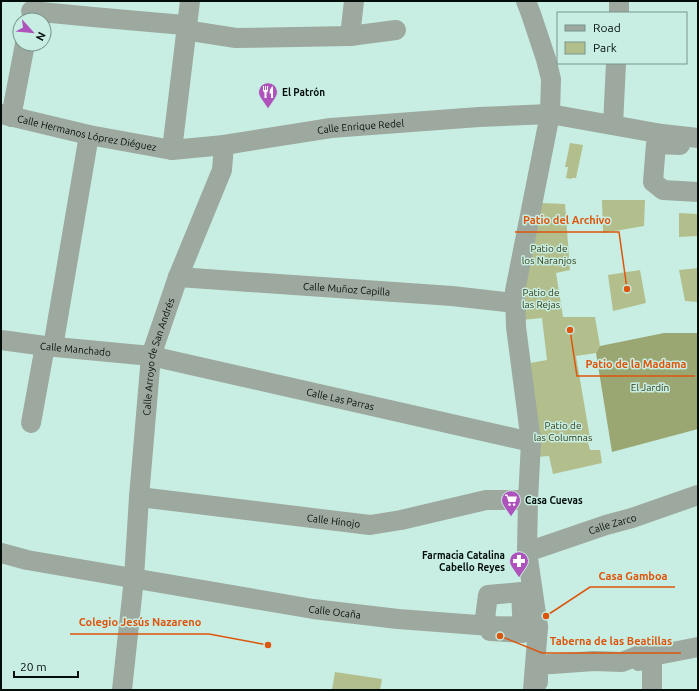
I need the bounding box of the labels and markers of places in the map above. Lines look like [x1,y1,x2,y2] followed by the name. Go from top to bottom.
[257,81,279,109] restaurant icon: El Patrón
[282,87,325,98] place label: El Patrón
[515,209,619,232] callout: Patio del Archivo
[577,353,695,376] callout: Patio de la Madama
[500,489,522,517] supermarket icon: Casa Cuevas
[525,495,583,506] place label: Casa Cuevas
[422,550,505,573] place label: Farmacia Catalina Cabello Reyes
[508,550,530,578] pharmacy icon: Farmacia Catalina Cabello Reyes
[590,564,675,587] callout: Casa Gamboa
[70,611,209,634] callout: Colegio Jesús Nazareno
[542,630,681,653] callout: Taberna de las Beatillas

